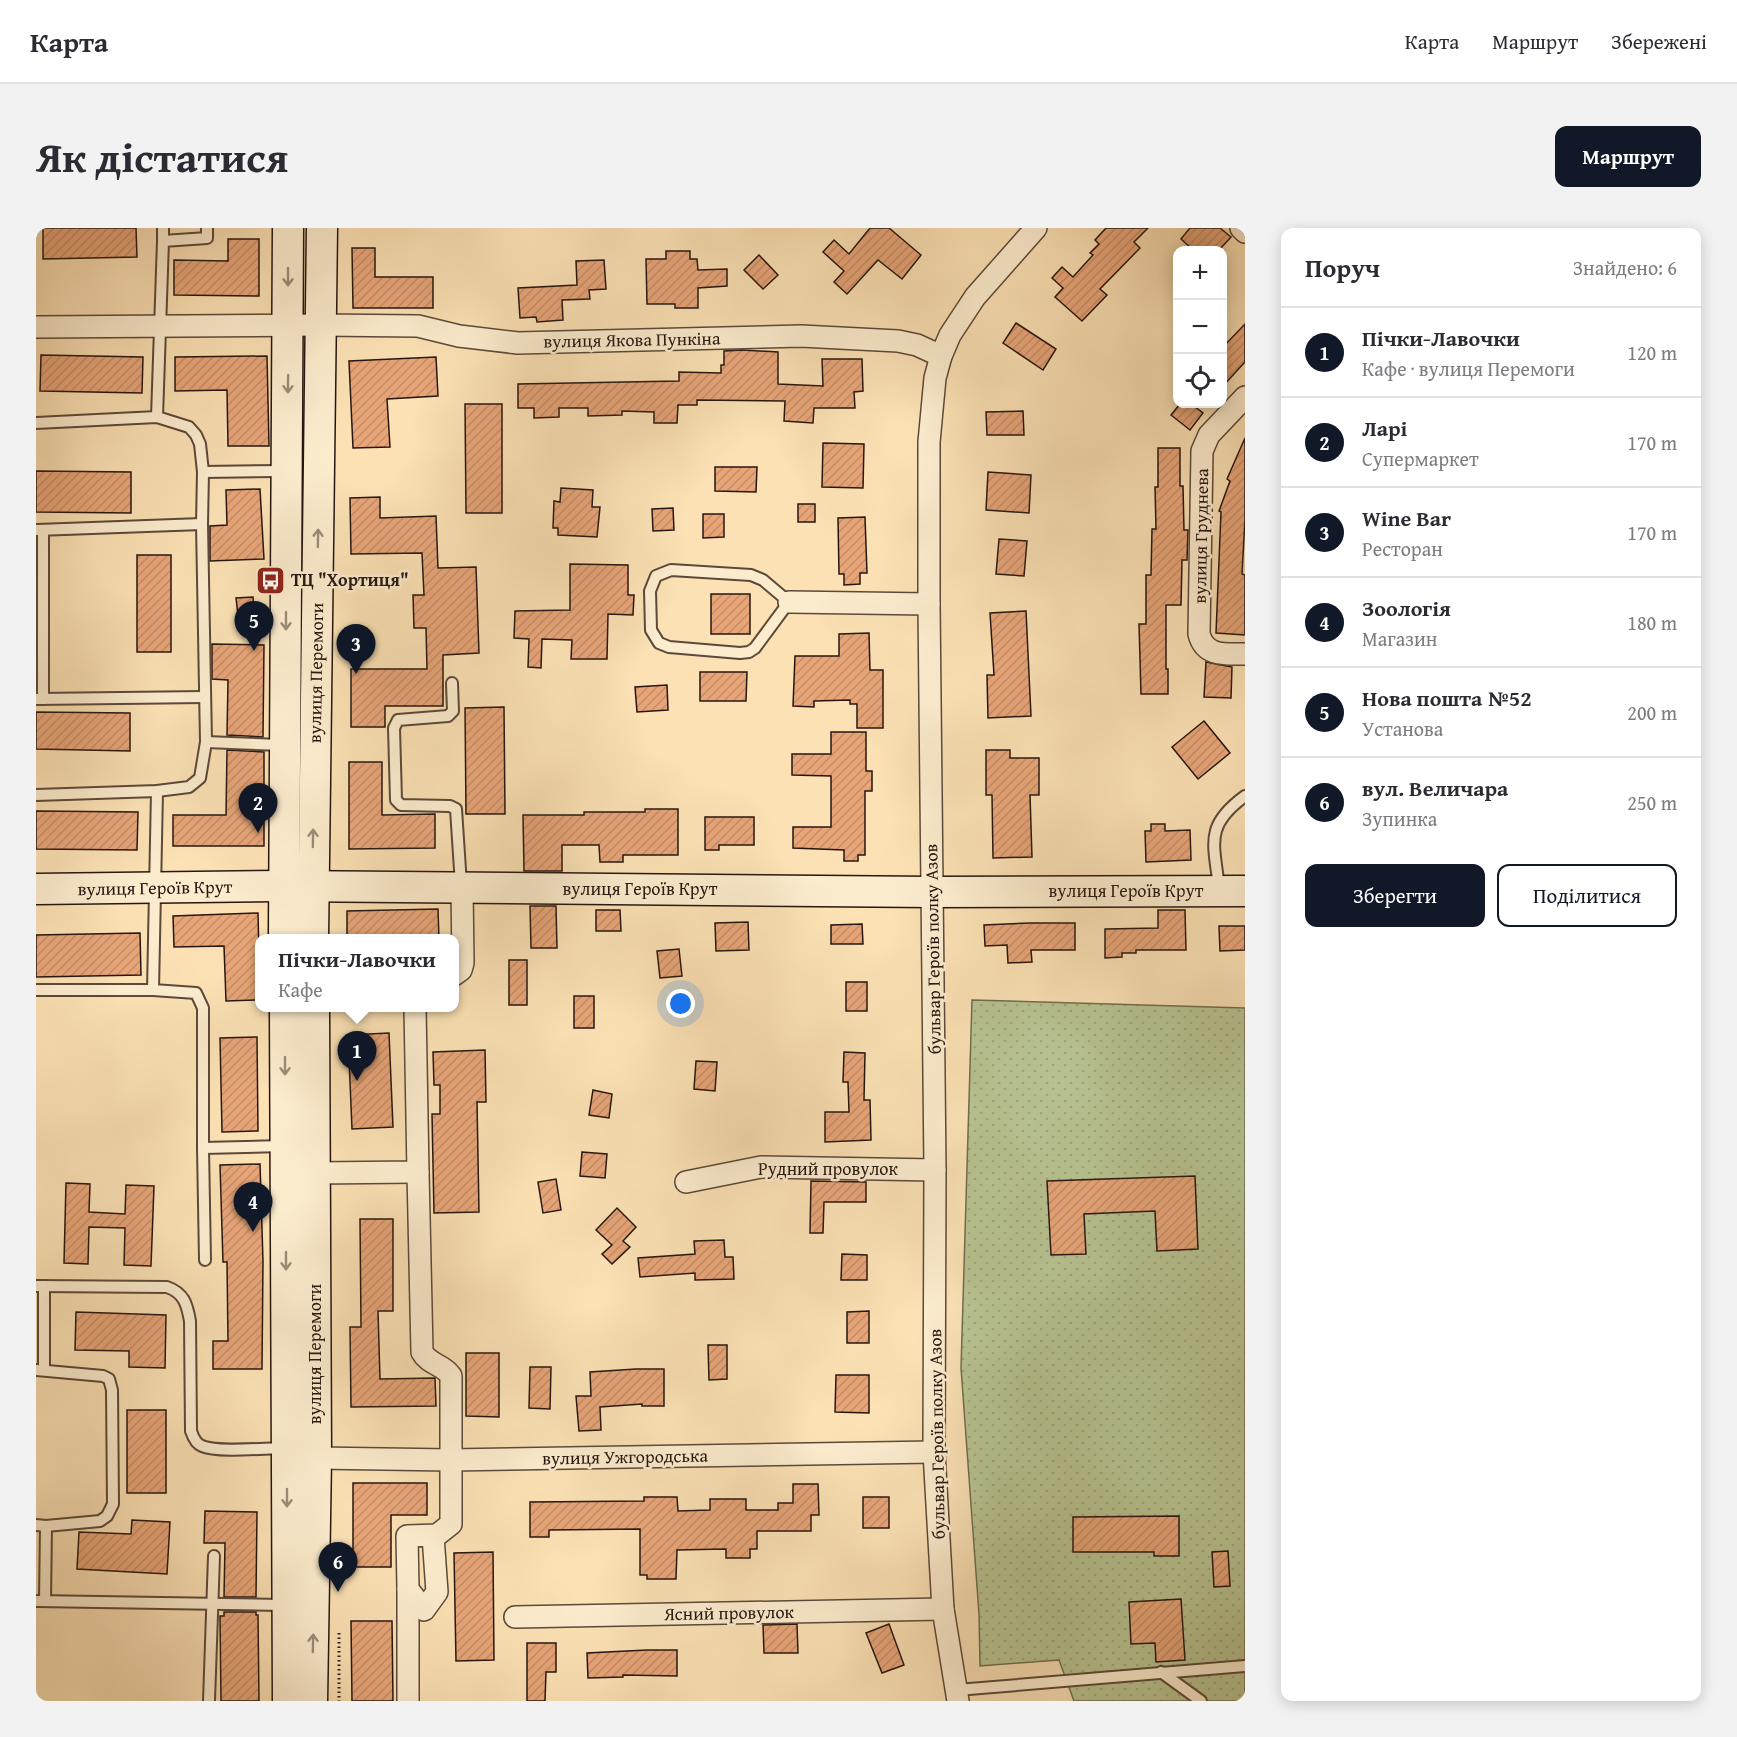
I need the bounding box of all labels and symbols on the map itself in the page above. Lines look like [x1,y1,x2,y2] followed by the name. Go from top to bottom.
[282,266,294,286] one-way arrow
[543,324,721,355] street label: вулиця Якова Пункіна
[282,373,294,393] one-way arrow
[1186,468,1215,604] street label: вулиця Груднева
[312,529,324,549] one-way arrow
[254,564,286,596] bus stop icon: ТЦ "Хортиця"
[291,566,409,593] place label: ТЦ "Хортиця"
[234,602,274,651] pin: 5
[301,602,330,743] street label: вулиця Перемоги
[280,610,292,630] one-way arrow
[336,624,376,674] pin: 3
[238,784,278,833] pin: 2
[308,829,319,849] one-way arrow
[917,843,948,1055] street label: бульвар Героїв полку Азов
[77,873,233,902] street label: вулиця Героїв Крут
[563,875,718,902] street label: вулиця Героїв Крут
[1049,877,1204,904] street label: вулиця Героїв Крут
[666,989,695,1018] your location
[338,1032,376,1081] pin: 1
[279,1055,291,1075] one-way arrow
[758,1155,899,1182] street label: Рудний провулок
[234,1182,272,1232] pin: 4
[280,1250,292,1270] one-way arrow
[301,1283,328,1424] street label: вулиця Перемоги
[921,1328,952,1540] street label: бульвар Героїв полку Азов
[542,1442,709,1471] street label: вулиця Ужгородська
[281,1487,293,1507] one-way arrow
[318,1542,358,1592] pin: 6
[663,1598,795,1627] street label: Ясний провулок
[307,1633,319,1653] one-way arrow

